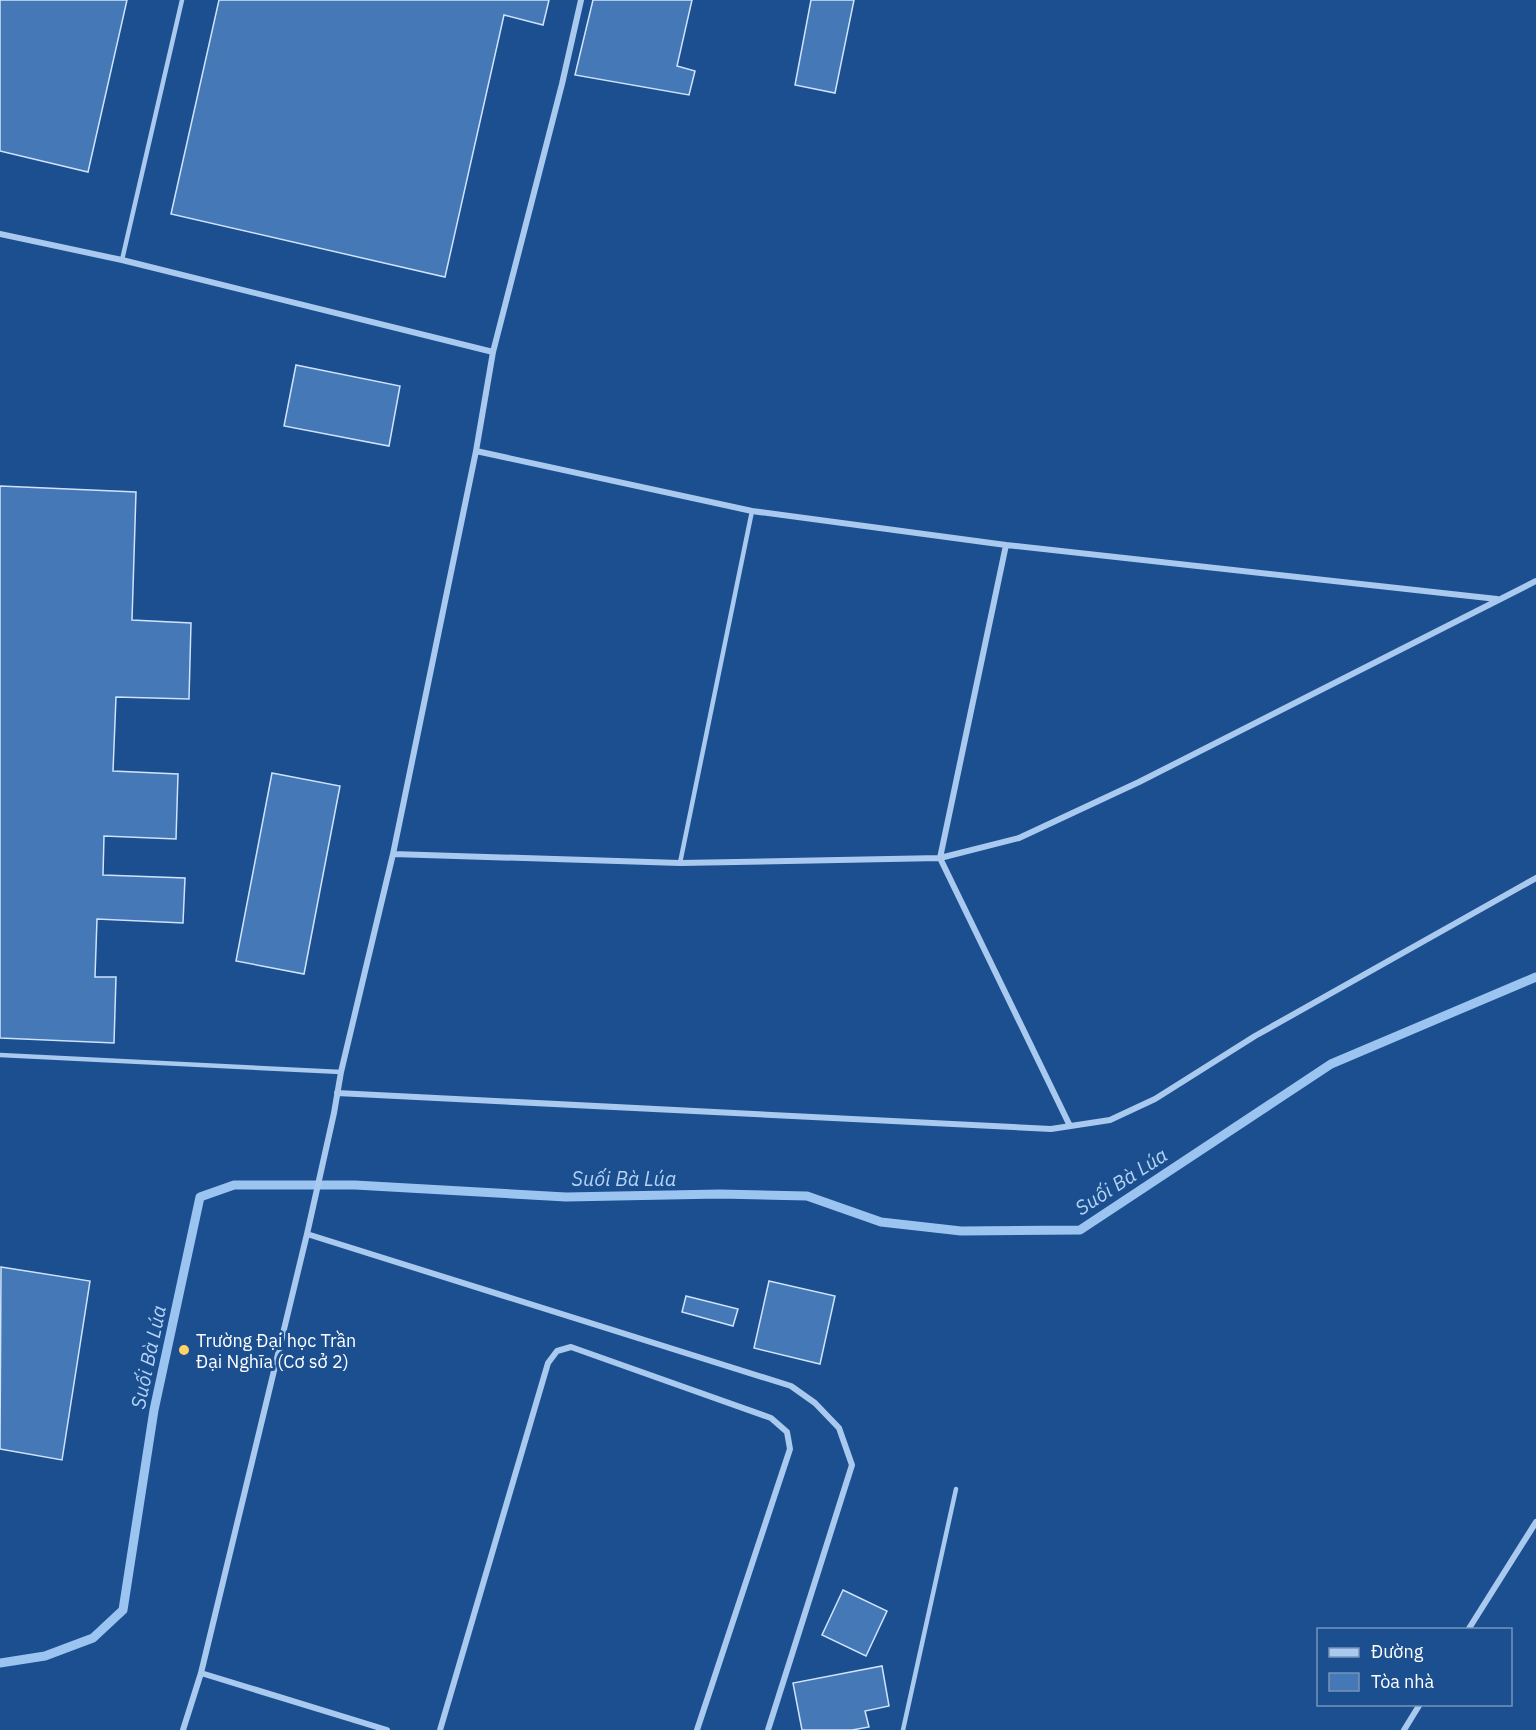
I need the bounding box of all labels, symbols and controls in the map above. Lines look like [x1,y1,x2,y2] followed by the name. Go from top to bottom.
[1070,1141,1172,1221] water label: Suối Bà Lúa
[572,1165,676,1192] water label: Suối Bà Lúa
[124,1303,172,1411] water label: Suối Bà Lúa
[196,1329,356,1373] place label: Trường Đại học Trần Đại Nghĩa (Cơ sở 2)
[177,1343,191,1357] marker: Trường Đại học Trần Đại Nghĩa (Cơ sở 2)
[1317,1628,1512,1706] legend
[1371,1640,1424,1663] text: Đường
[1371,1670,1435,1693] text: Tòa nhà

